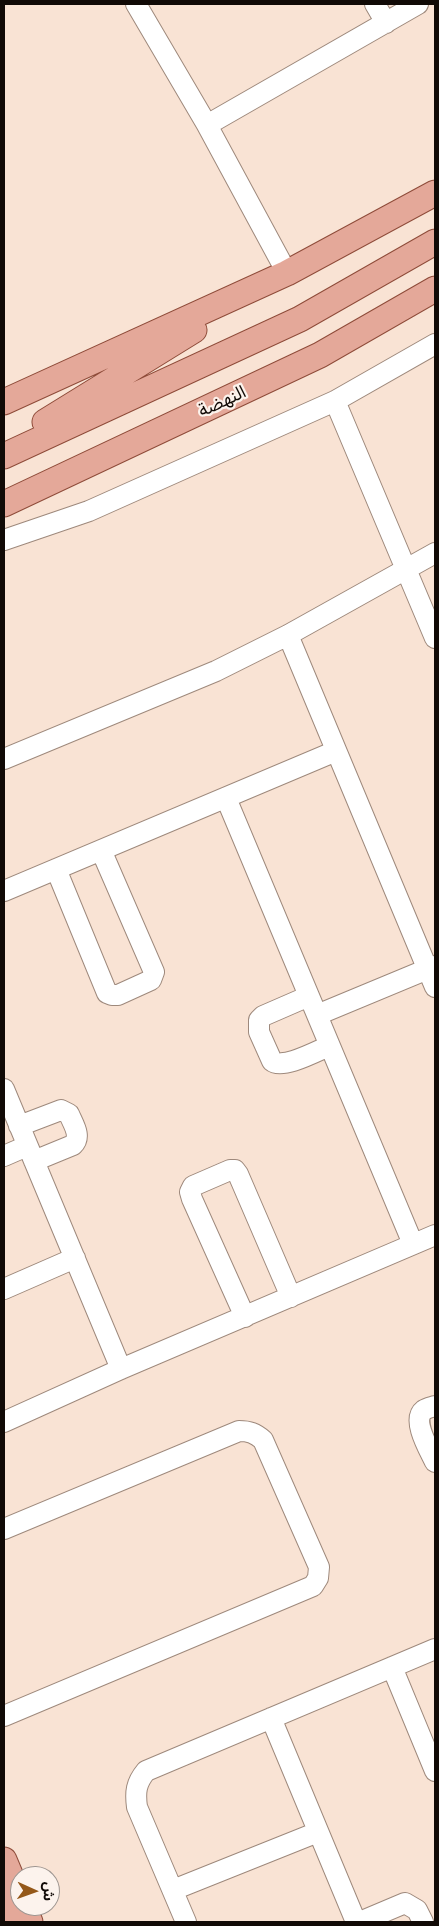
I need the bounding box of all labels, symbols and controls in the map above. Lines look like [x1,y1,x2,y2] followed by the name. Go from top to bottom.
[195,381,249,421] street label: النهضة
[10,1866,60,1916] north arrow
[41,1882,57,1901] text: ش

